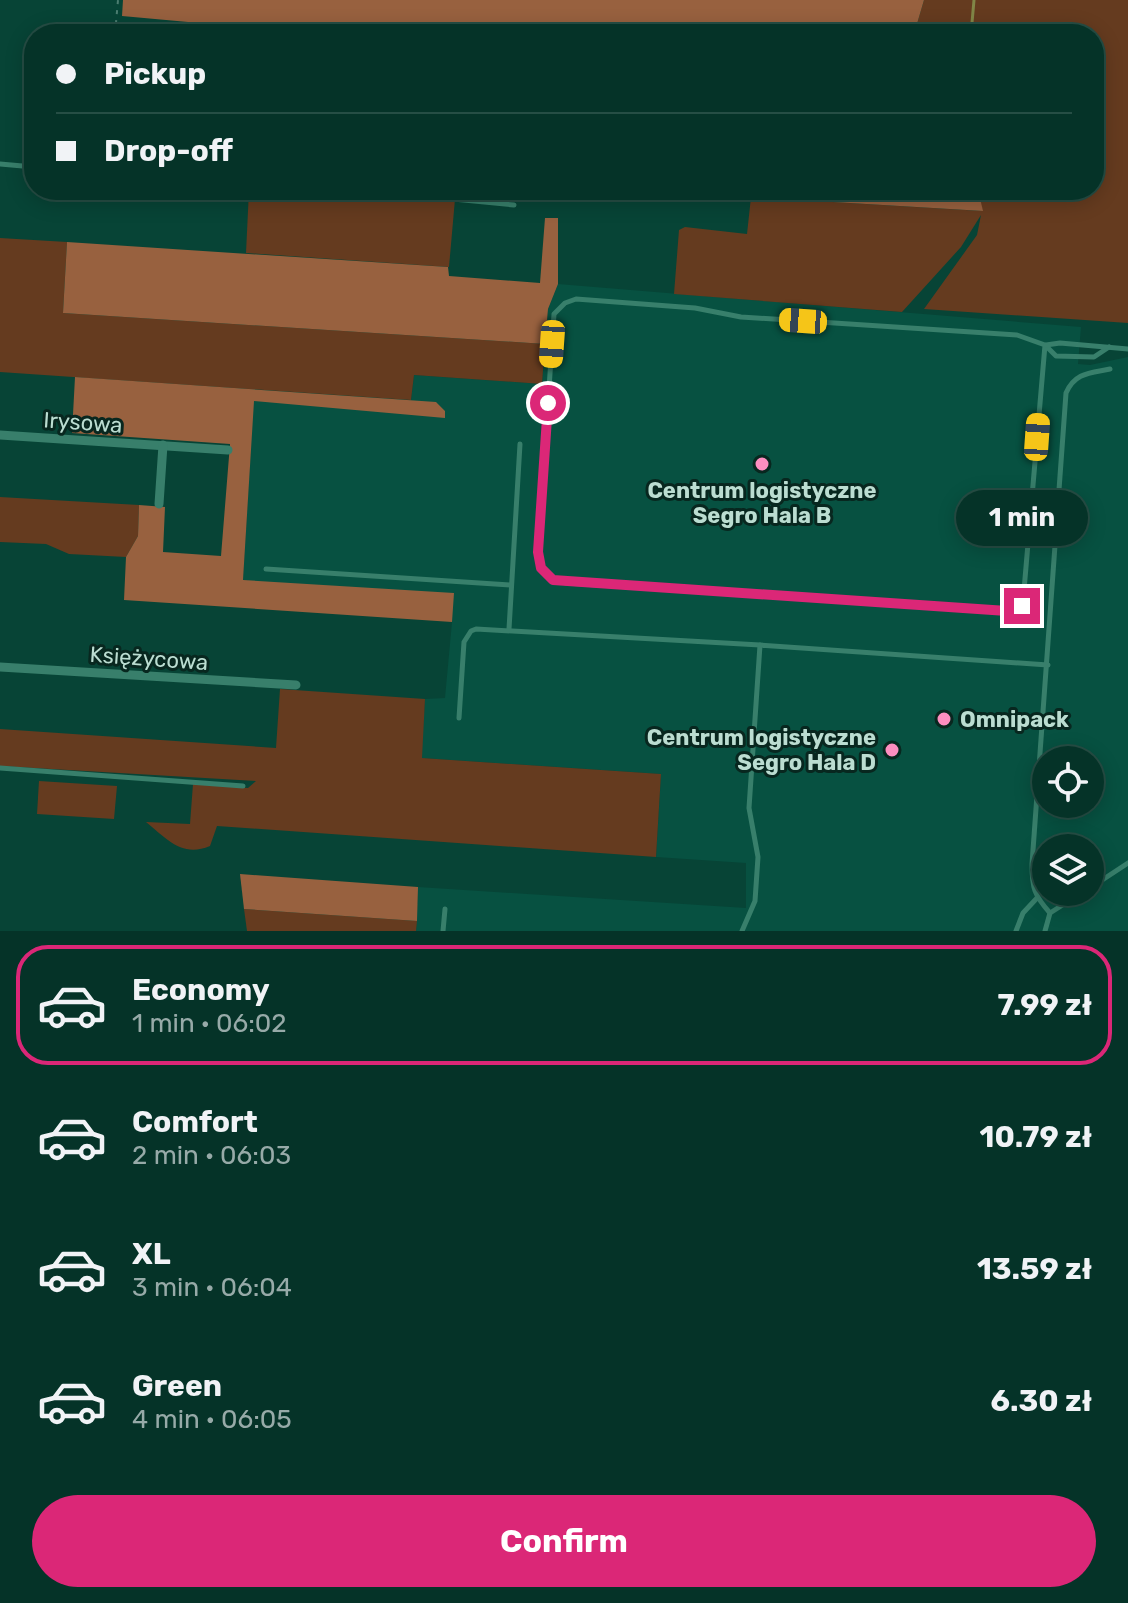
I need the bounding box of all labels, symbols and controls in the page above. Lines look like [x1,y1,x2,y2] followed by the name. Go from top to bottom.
[104,56,206,92] text: Pickup
[104,133,233,169] text: Drop-off
[778,307,828,335] car
[538,319,566,369] car
[530,385,566,421] route start
[43,406,123,439] street label: Irysowa
[1023,412,1051,462] car
[753,455,771,473] marker: Centrum logistyczne Segro Hala B
[647,477,877,529] place label: Centrum logistyczne Segro Hala B
[956,490,1088,546] callout: 1 min
[989,502,1055,533] text: 1 min
[1004,588,1040,624] route end
[89,641,209,676] street label: Księżycowa
[960,706,1069,733] place label: Omnipack
[935,710,953,728] marker: Omnipack
[647,724,876,776] place label: Centrum logistyczne Segro Hala D
[883,741,901,759] marker: Centrum logistyczne Segro Hala D
[1032,746,1104,906] map controls
[1032,746,1104,818] button: locate
[1032,834,1104,906] button: layers
[36,969,108,1041] icon: car
[132,972,270,1008] text: Economy
[997,987,1092,1023] text: 7.99 zł
[132,1008,287,1039] text: 1 min · 06:02
[36,1101,108,1173] icon: car
[132,1104,258,1140] text: Comfort
[980,1119,1092,1155] text: 10.79 zł
[132,1140,291,1171] text: 2 min · 06:03
[36,1233,108,1305] icon: car
[132,1236,171,1272] text: XL
[977,1251,1092,1287] text: 13.59 zł
[132,1272,292,1303] text: 3 min · 06:04
[36,1365,108,1437] icon: car
[132,1368,222,1404] text: Green
[991,1383,1092,1419] text: 6.30 zł
[132,1404,292,1435] text: 4 min · 06:05
[32,1495,1096,1587] button: Confirm

